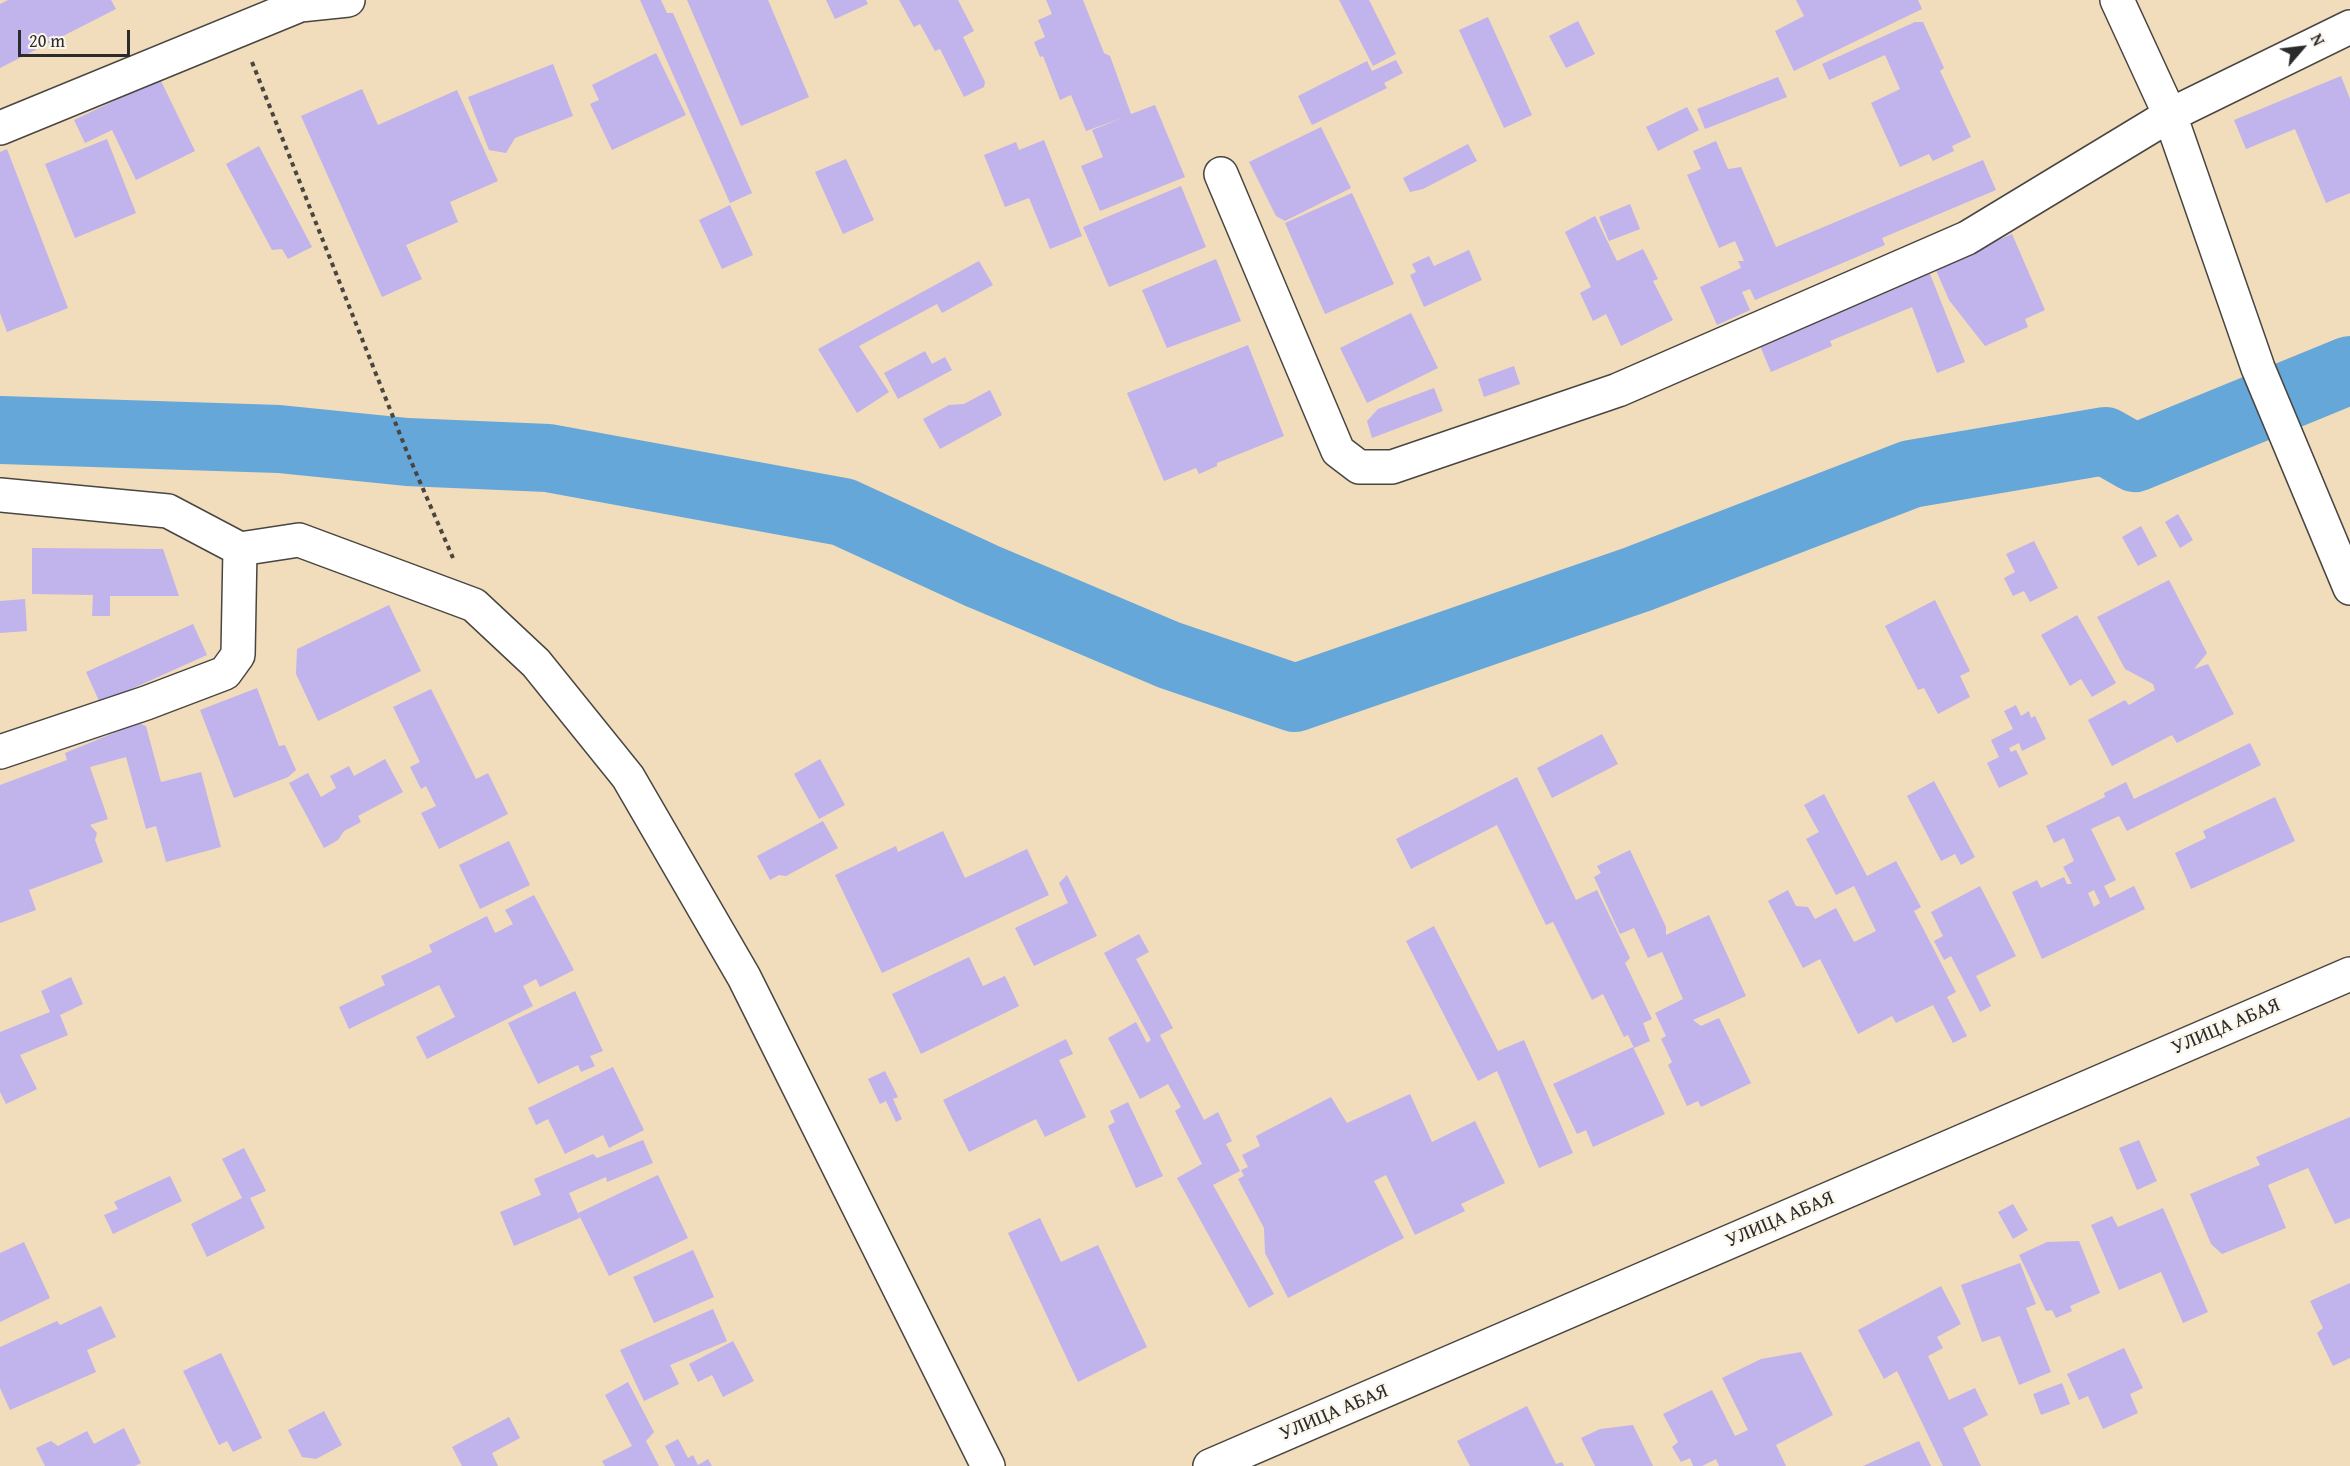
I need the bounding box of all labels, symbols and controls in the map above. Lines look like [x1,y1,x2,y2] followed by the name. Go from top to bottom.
[21,18,134,56] scale bar
[2272,18,2332,78] north arrow
[29,27,65,54] text: 20 m
[2305,29,2331,50] text: N
[2168,993,2284,1061] street label: УЛИЦА АБАЯ
[1722,1186,1838,1254] street label: УЛИЦА АБАЯ
[1276,1379,1392,1447] street label: УЛИЦА АБАЯ

